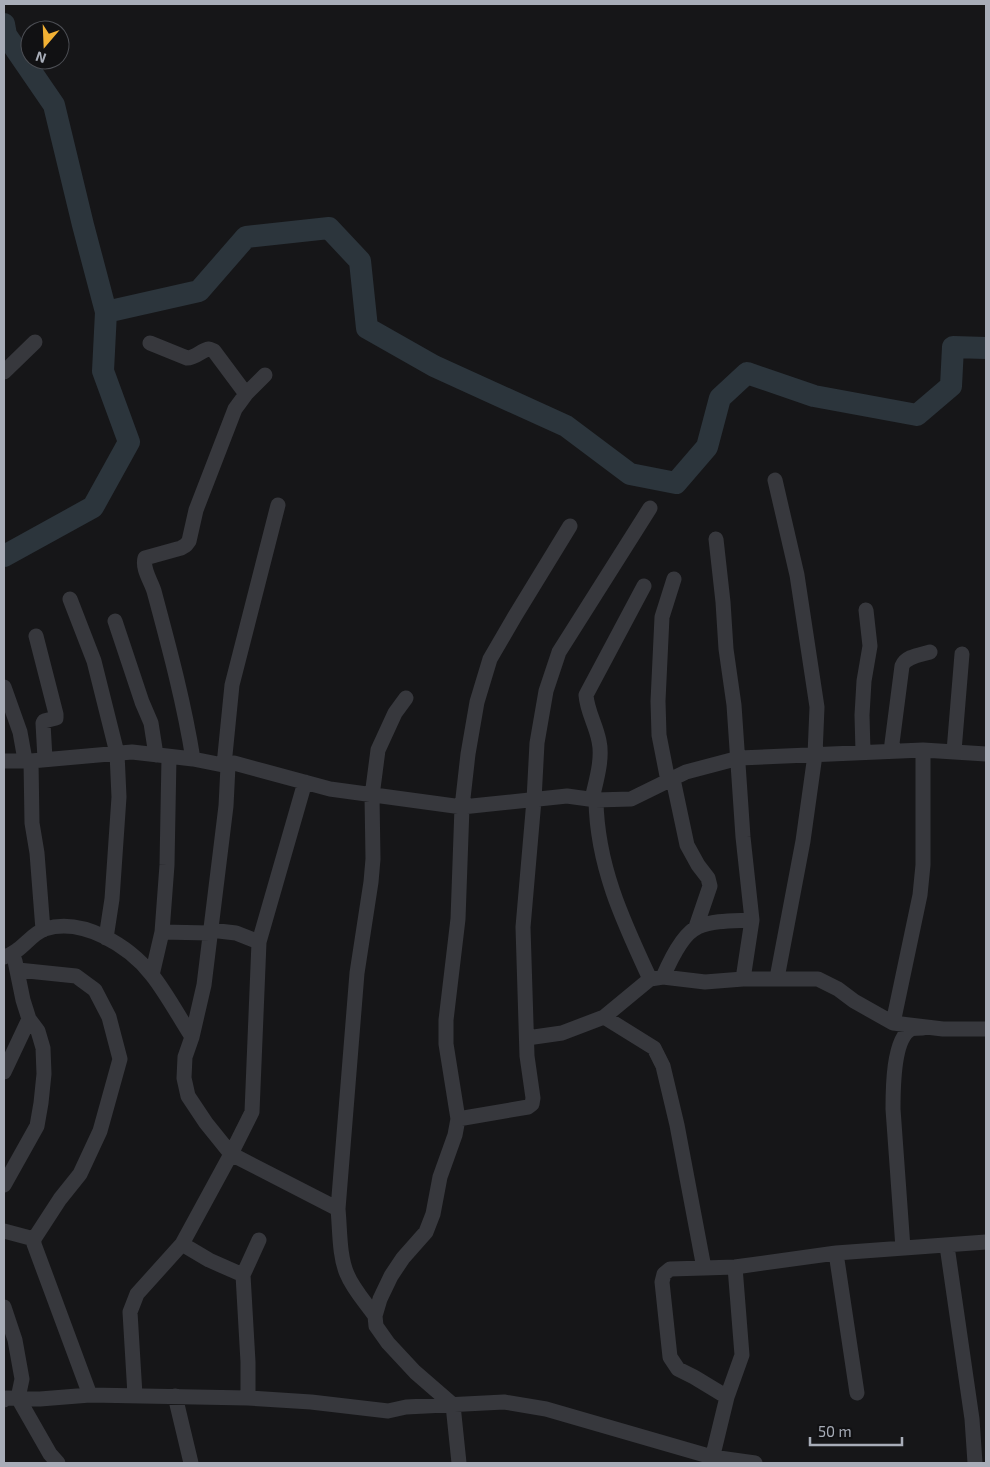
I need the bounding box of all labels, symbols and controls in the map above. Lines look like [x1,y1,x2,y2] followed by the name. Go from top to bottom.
[20,20,70,70] north arrow
[33,48,48,67] text: N
[810,1414,902,1446] scale bar
[818,1422,852,1440] text: 50 m

